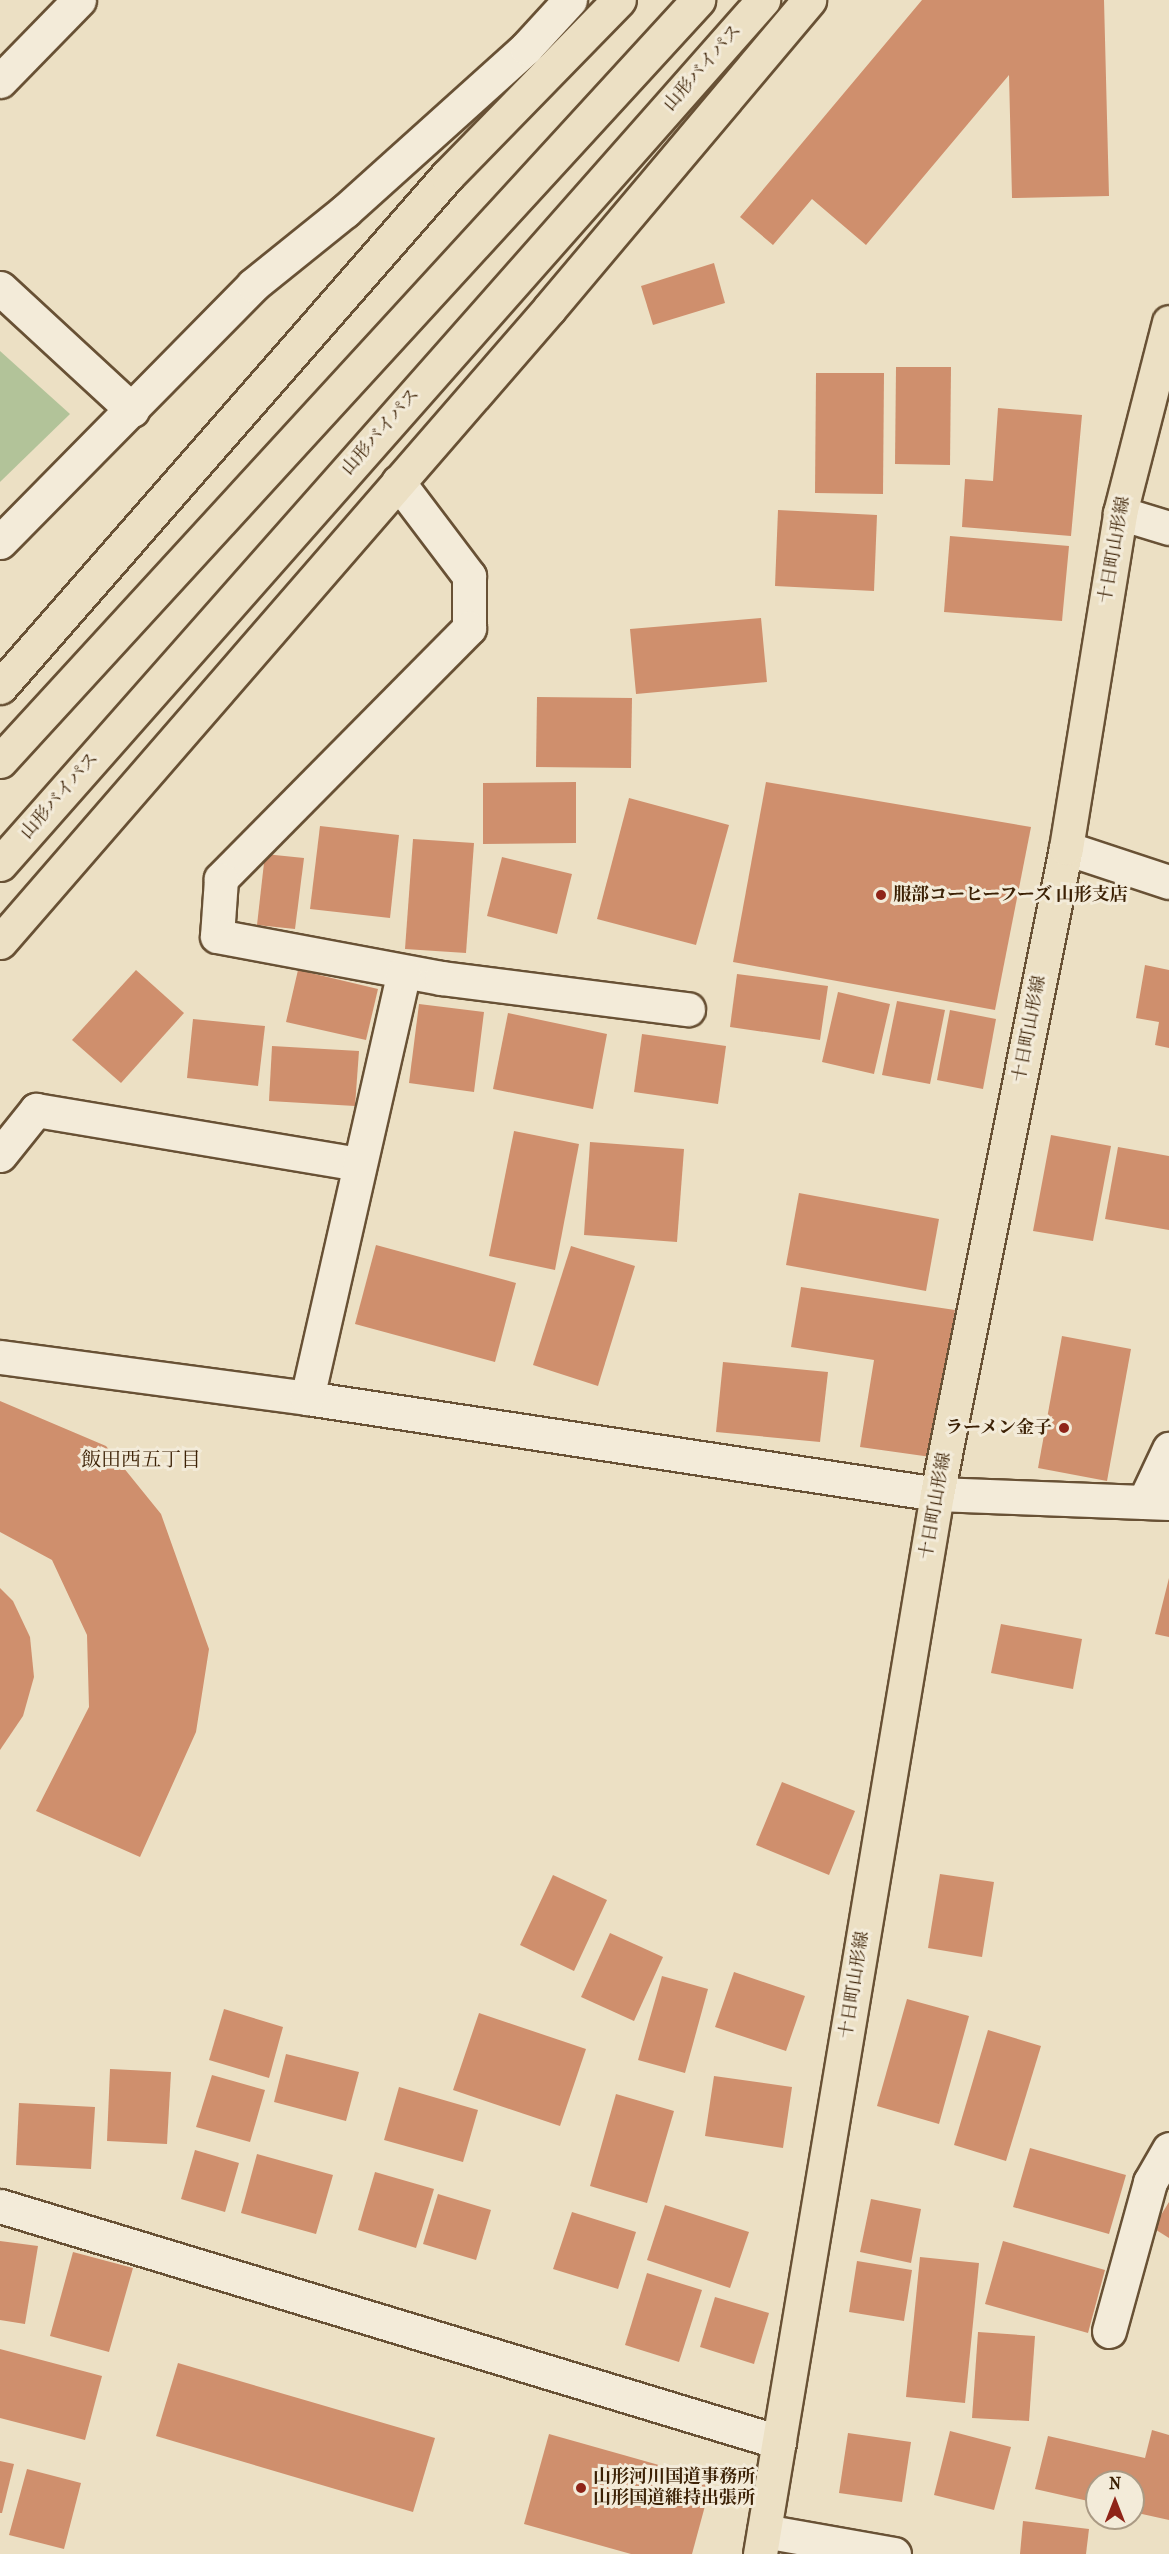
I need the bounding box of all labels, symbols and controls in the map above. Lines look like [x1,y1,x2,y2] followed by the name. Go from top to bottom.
[659,20,747,116] street label: 山形バイパス
[337,384,425,480] street label: 山形バイパス
[1095,495,1135,605] street label: 十日町山形線
[16,748,104,844] street label: 山形バイパス
[893,884,1130,906] place label: 服部コーヒーフーズ 山形支店
[874,888,888,902] marker: 服部コーヒーフーズ 山形支店
[1009,974,1051,1084] street label: 十日町山形線
[944,1417,1052,1439] place label: ラーメン金子
[1057,1421,1071,1435] marker: ラーメン金子
[81,1447,201,1471] district label: 飯田西五丁目
[916,1451,956,1561] street label: 十日町山形線
[836,1930,874,2040] street label: 十日町山形線
[593,2467,755,2510] place label: 山形河川国道事務所 山形国道維持出張所
[1085,2470,1145,2530] north arrow
[1109,2474,1121,2493] text: N
[574,2481,588,2495] marker: 山形河川国道事務所 山形国道維持出張所

